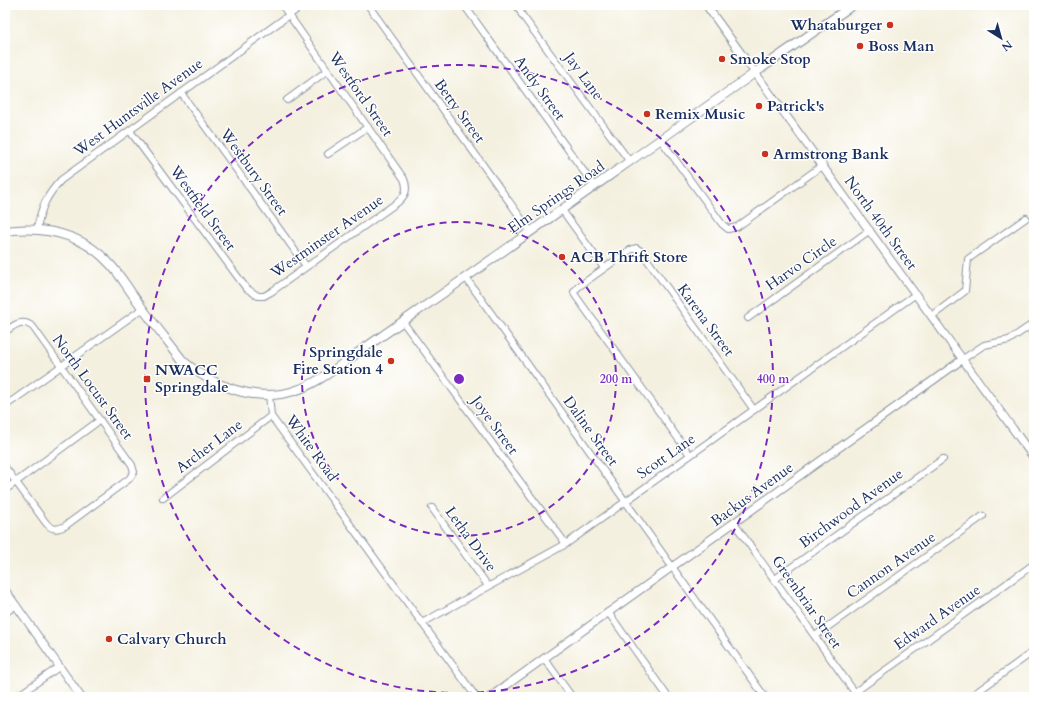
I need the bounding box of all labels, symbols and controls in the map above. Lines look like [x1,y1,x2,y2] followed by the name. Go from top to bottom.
[789,15,883,35] place label: Whataburger
[981,18,1021,58] north arrow
[885,20,895,30] marker: Whataburger
[868,36,935,56] place label: Boss Man
[998,37,1015,55] text: N
[855,41,865,51] marker: Boss Man
[559,46,608,104] street label: Jay Lane
[324,47,398,141] street label: Westford Street
[730,49,811,69] place label: Smoke Stop
[510,52,570,125] street label: Andy Street
[69,53,207,161] street label: West Huntsville Avenue
[717,54,727,64] marker: Smoke Stop
[430,75,490,147] street label: Betty Street
[767,96,824,116] place label: Patrick's
[754,101,764,111] marker: Patrick's
[655,104,745,124] place label: Remix Music
[642,109,652,119] marker: Remix Music
[215,124,292,220] street label: Westbury Street
[773,144,889,164] place label: Armstrong Bank
[760,149,770,159] marker: Armstrong Bank
[504,156,608,238] street label: Elm Springs Road
[165,161,241,255] street label: Westfield Street
[840,172,922,274] street label: North 40th Street
[266,189,387,283] street label: Westminster Avenue
[761,231,841,295] street label: Harvo Circle
[570,247,688,267] place label: ACB Thrift Store
[557,252,567,262] marker: ACB Thrift Store
[673,280,739,360] street label: Karena Street
[48,330,138,444] street label: North Locust Street
[292,342,383,379] place label: Springdale Fire Station 4
[386,356,396,366] marker: Springdale Fire Station 4
[155,360,229,397] place label: NWACC Springdale
[600,371,633,387] text: 200 m
[757,371,790,387] text: 400 m
[452,372,466,386] centre of rings
[142,374,152,384] marker: NWACC Springdale
[466,390,523,459] street label: Joye Street
[559,392,623,470] street label: Daline Street
[281,410,343,485] street label: White Road
[172,414,246,478] street label: Archer Lane
[633,429,699,483] street label: Scott Lane
[707,457,797,531] street label: Backus Avenue
[795,463,907,552] street label: Birchwood Avenue
[441,503,501,576] street label: Letha Drive
[843,527,940,603] street label: Cannon Avenue
[767,551,847,653] street label: Greenbriar Street
[890,579,985,654] street label: Edward Avenue
[117,629,227,649] place label: Calvary Church
[104,634,114,644] marker: Calvary Church

